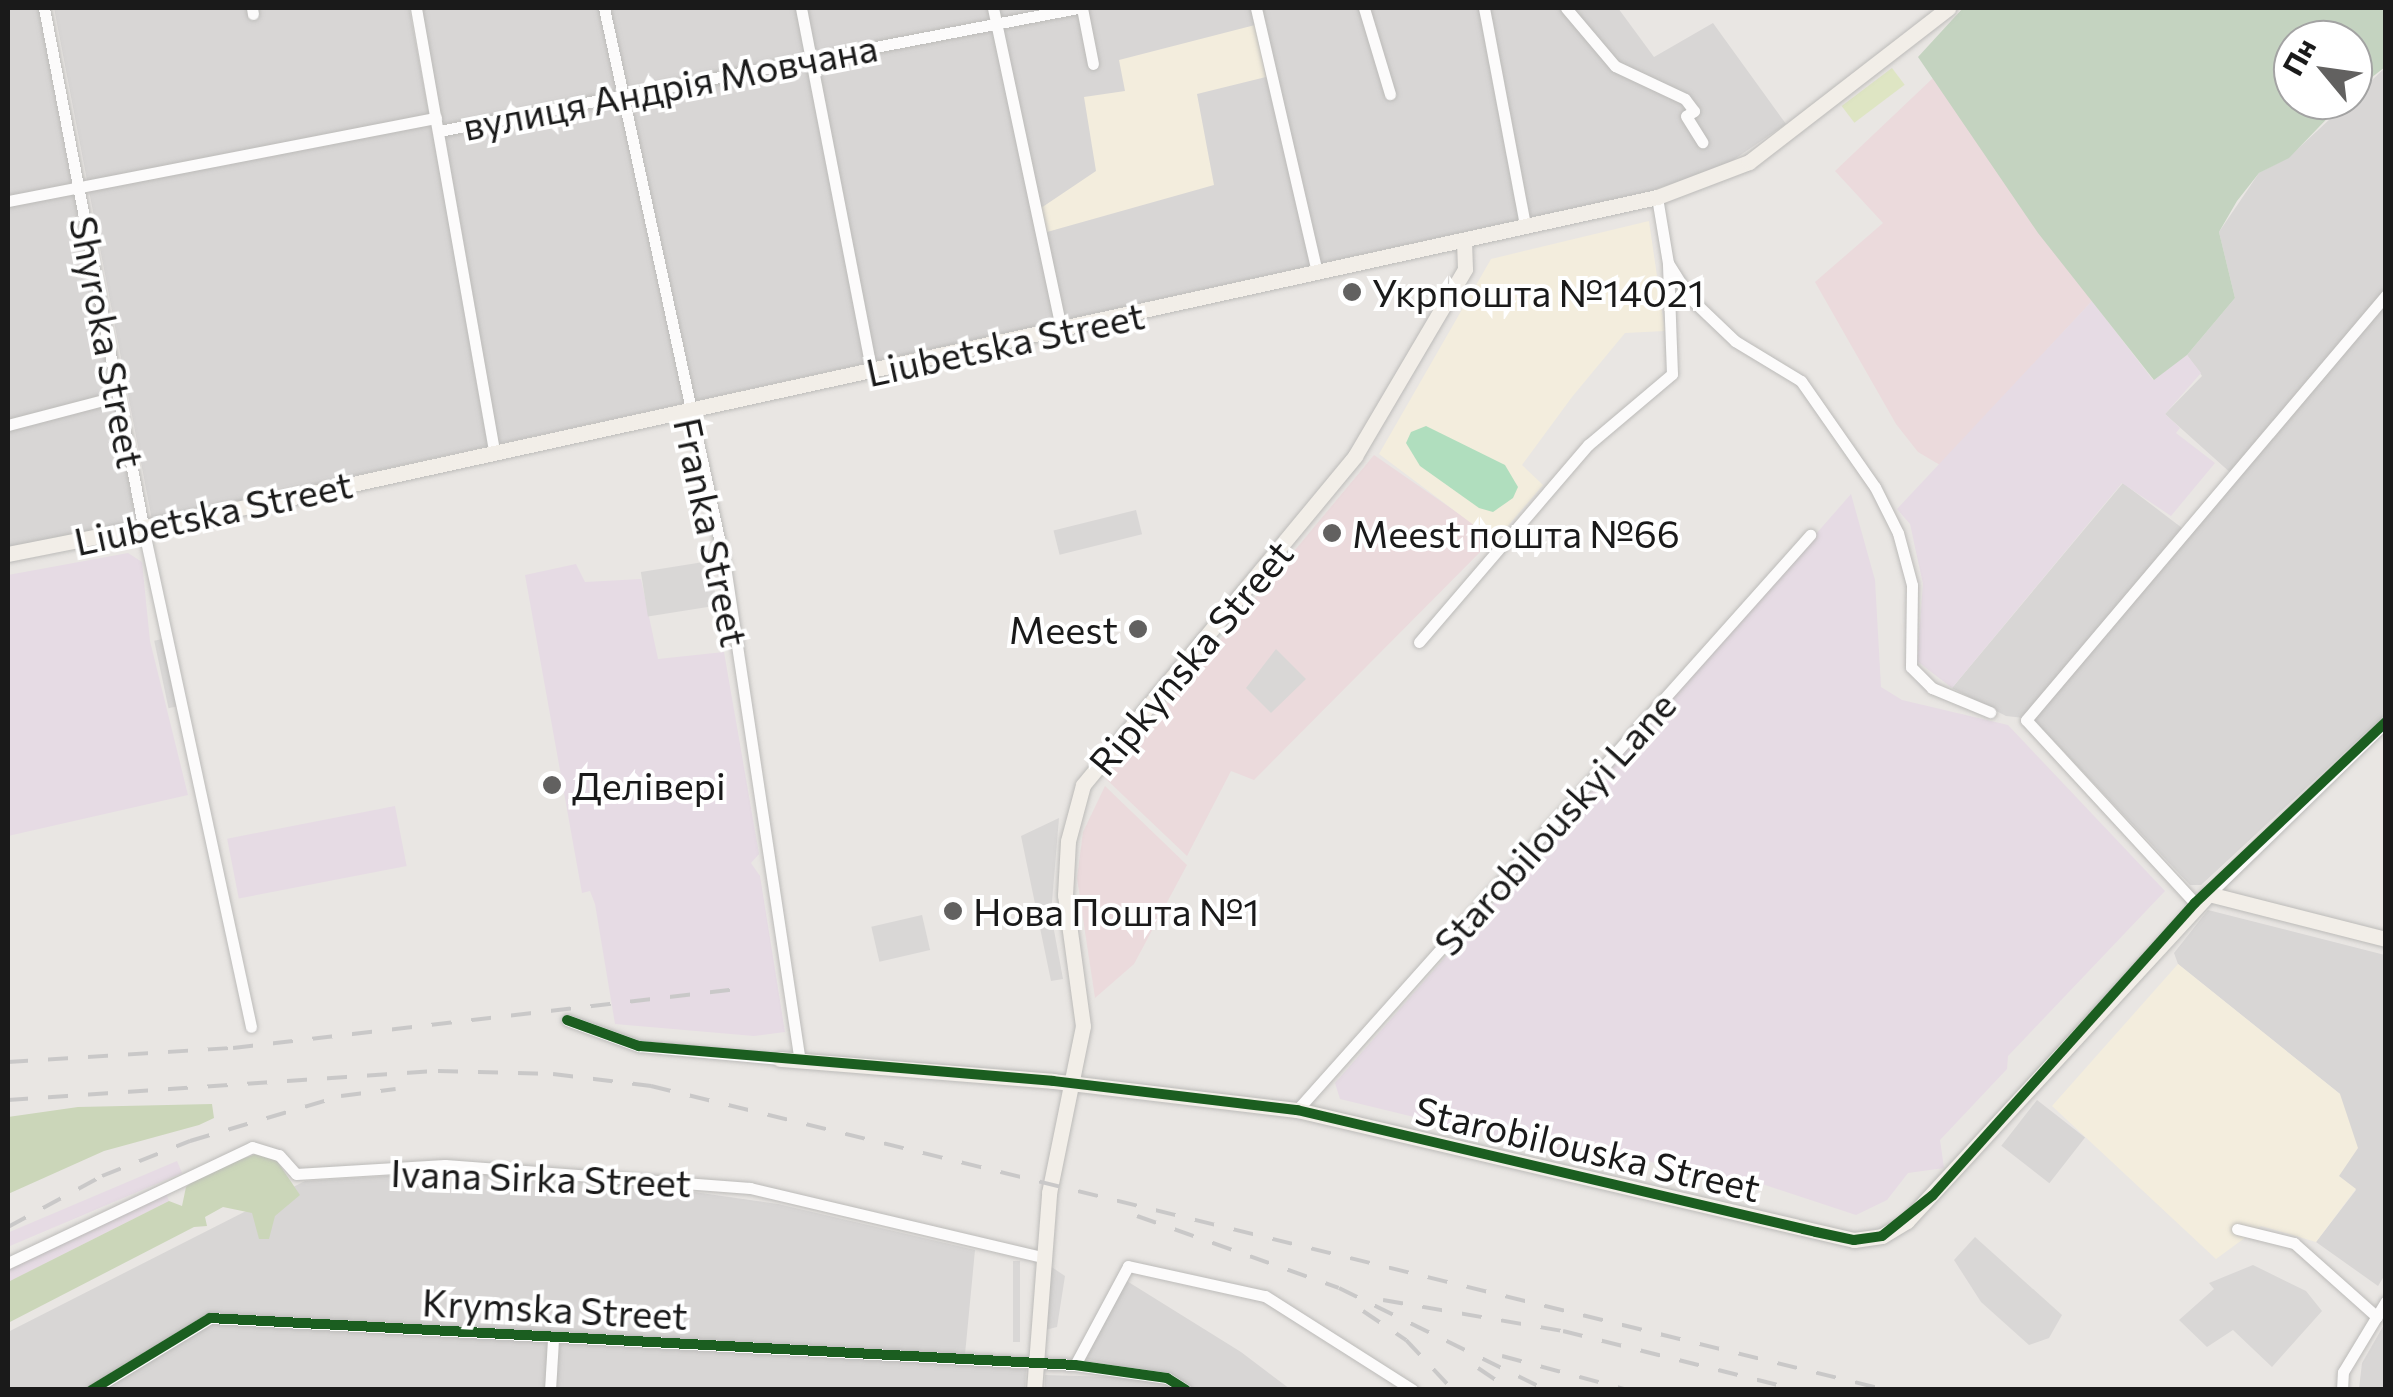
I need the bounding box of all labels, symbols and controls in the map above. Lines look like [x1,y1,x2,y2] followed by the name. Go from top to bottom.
[2273,20,2373,120] north arrow
[459,23,881,149] street label: вулиця Андрія Мовчана
[2275,32,2322,81] text: Пн
[61,212,155,472] street label: Shyroka Street
[1372,269,1704,315] place label: Укрпошта №14021
[1341,281,1363,303] marker: Укрпошта №14021
[862,291,1148,395] street label: Liubetska Street
[665,413,759,651] street label: Franka Street
[70,460,356,564] street label: Liubetska Street
[1352,510,1680,556] place label: Meest пошта №66
[1321,522,1343,544] marker: Meest пошта №66
[1079,530,1301,784] street label: Ripkynska Street
[1009,606,1118,652] place label: Meest
[1127,618,1149,640] marker: Meest
[1424,682,1684,964] street label: Starobilouskyi Lane
[572,762,726,808] place label: Делівері
[541,774,563,796] marker: Делівері
[973,888,1260,934] place label: Нова Пошта №1
[942,900,964,922] marker: Нова Пошта №1
[1411,1086,1765,1210] street label: Starobilouska Street
[390,1149,692,1205] street label: Ivana Sirka Street
[421,1278,689,1338] street label: Krymska Street

